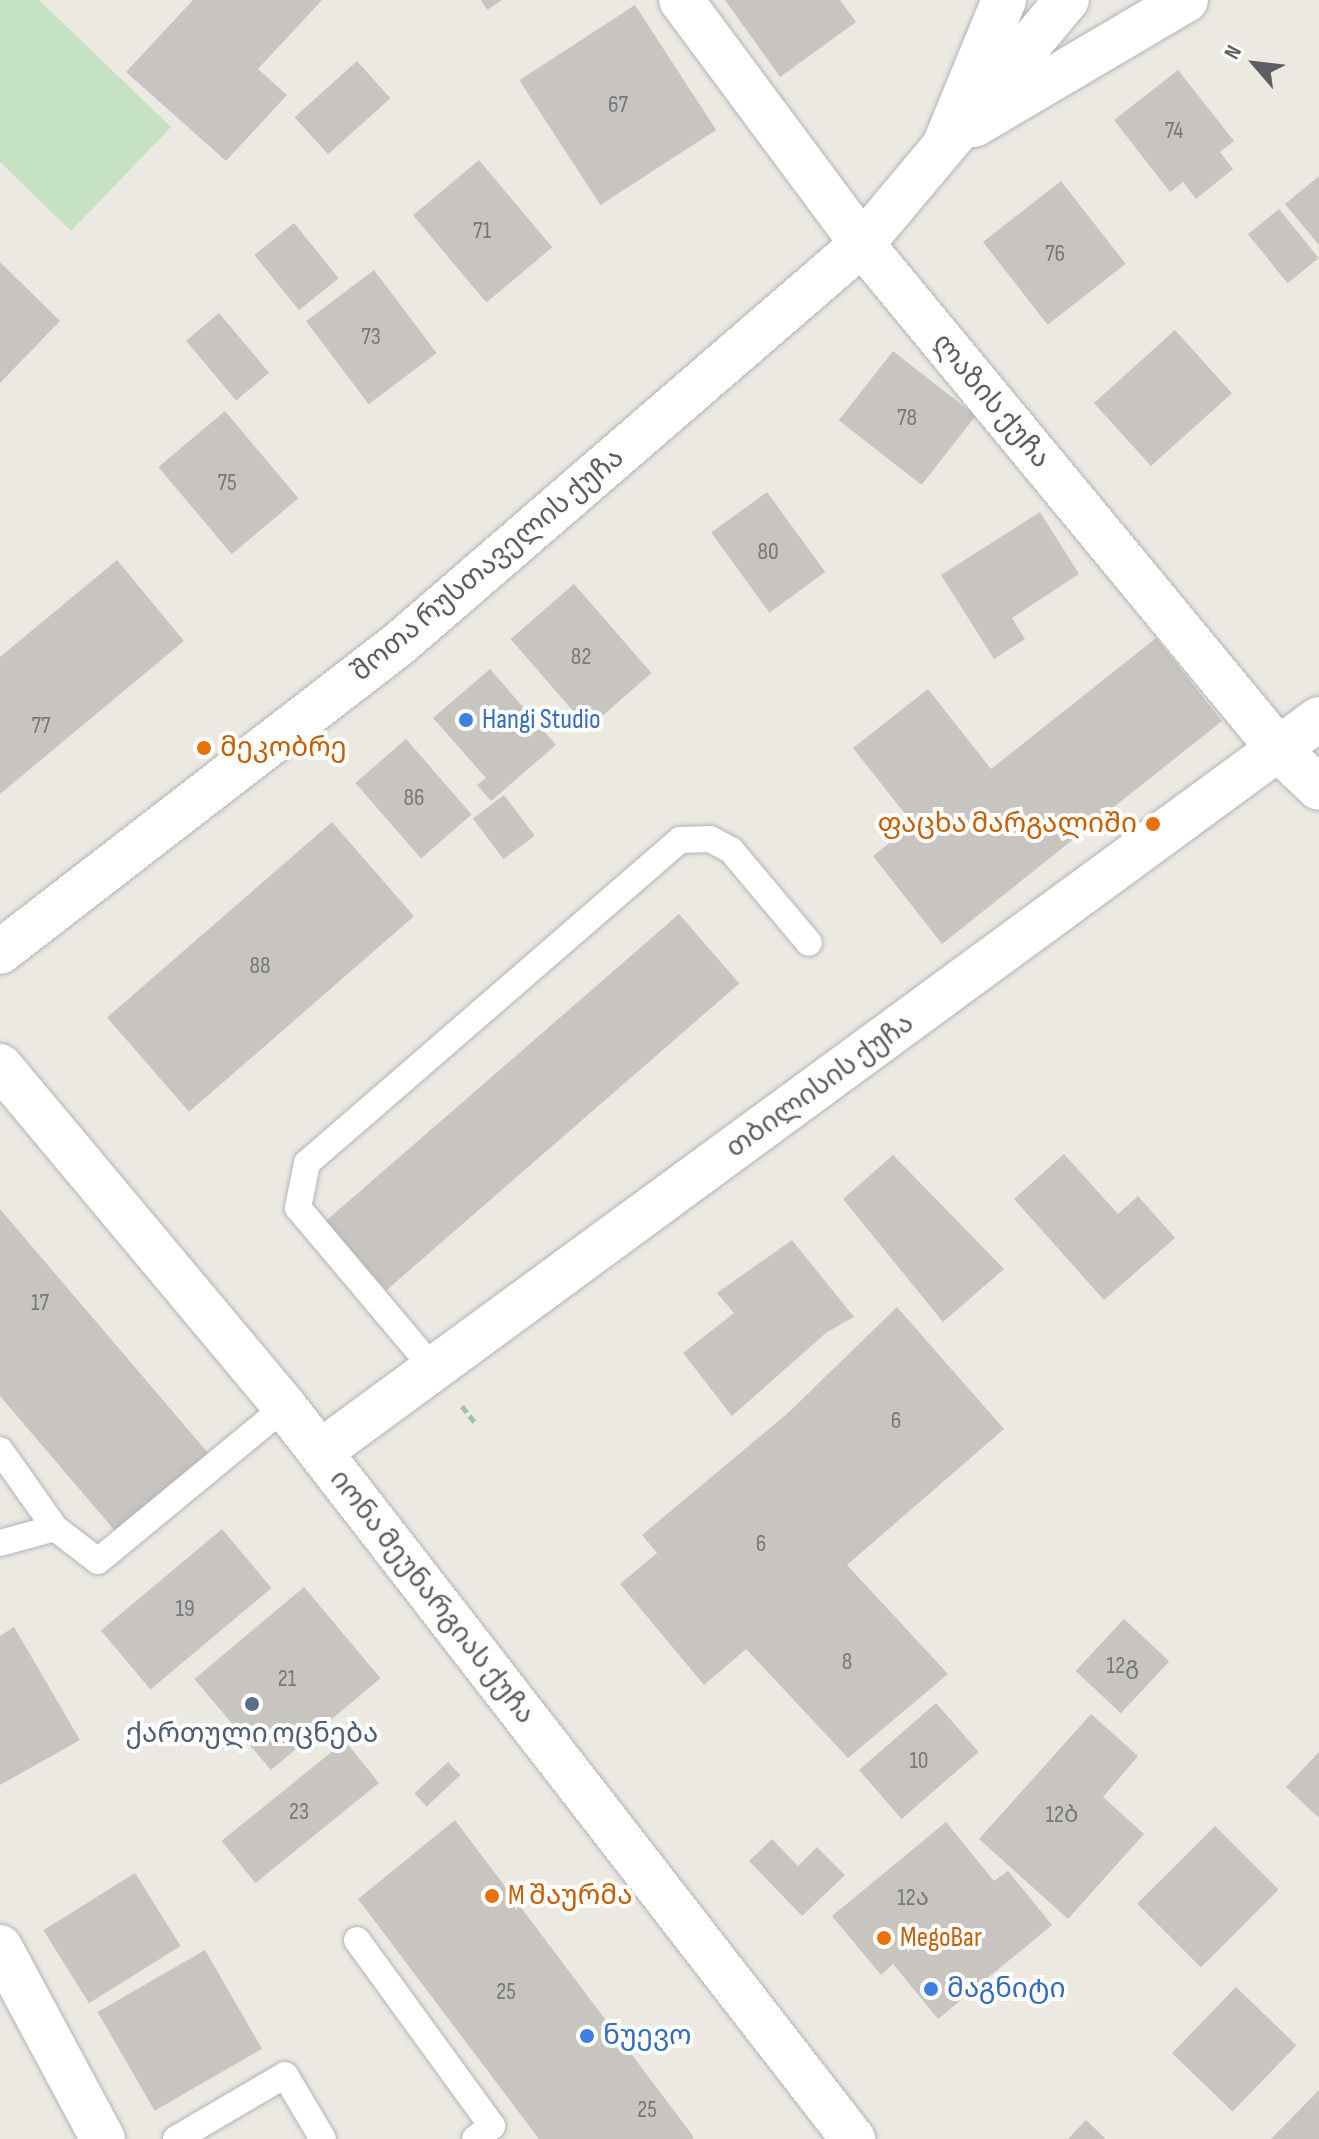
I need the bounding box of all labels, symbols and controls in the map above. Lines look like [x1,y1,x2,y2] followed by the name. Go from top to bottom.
[1215,24,1295,104] north arrow
[1219,41,1248,64] text: N
[608,91,628,119] house number: 67
[1165,117,1183,145] house number: 74
[473,217,491,245] house number: 71
[1045,240,1065,268] house number: 76
[361,323,381,351] house number: 73
[925,327,1057,475] street label: ლაზის ქუჩა
[897,404,917,432] house number: 78
[345,441,631,689] street label: შოთა რუსთაველის ქუჩა
[217,469,237,497] house number: 75
[757,538,779,566] house number: 80
[571,643,591,671] house number: 82
[482,703,601,737] place label: Hangi Studio
[457,711,475,729] marker: Hangi Studio
[31,712,51,740] house number: 77
[220,731,347,765] place label: მეკობრე
[195,739,213,757] marker: მეკობრე
[403,784,425,812] house number: 86
[878,807,1137,841] place label: ფაცხა მარგალიში
[1144,815,1162,833] marker: ფაცხა მარგალიში
[249,952,271,980] house number: 88
[719,1007,921,1165] street label: თბილისის ქუჩა
[31,1289,49,1317] house number: 17
[891,1407,901,1435] house number: 6
[322,1463,542,1731] street label: იონა მეუნარგიას ქუჩა
[756,1530,766,1558] house number: 6
[175,1595,195,1623] house number: 19
[842,1648,852,1676] house number: 8
[1107,1652,1139,1680] house number: 12გ
[278,1665,296,1693] house number: 21
[243,1695,261,1713] marker: ქართული ოცნება
[126,1717,378,1751] place label: ქართული ოცნება
[909,1747,929,1775] house number: 10
[289,1798,309,1826] house number: 23
[1045,1801,1079,1829] house number: 12ბ
[508,1879,633,1913] place label: M შაურმა
[897,1884,929,1912] house number: 12ა
[483,1887,501,1905] marker: M შაურმა
[900,1921,982,1955] place label: MegoBar
[875,1929,893,1947] marker: MegoBar
[947,1972,1065,2006] place label: მაგნიტი
[496,1978,516,2006] house number: 25
[922,1980,940,1998] marker: მაგნიტი
[603,2019,692,2053] place label: ნუევო
[578,2027,596,2045] marker: ნუევო
[637,2096,657,2124] house number: 25

